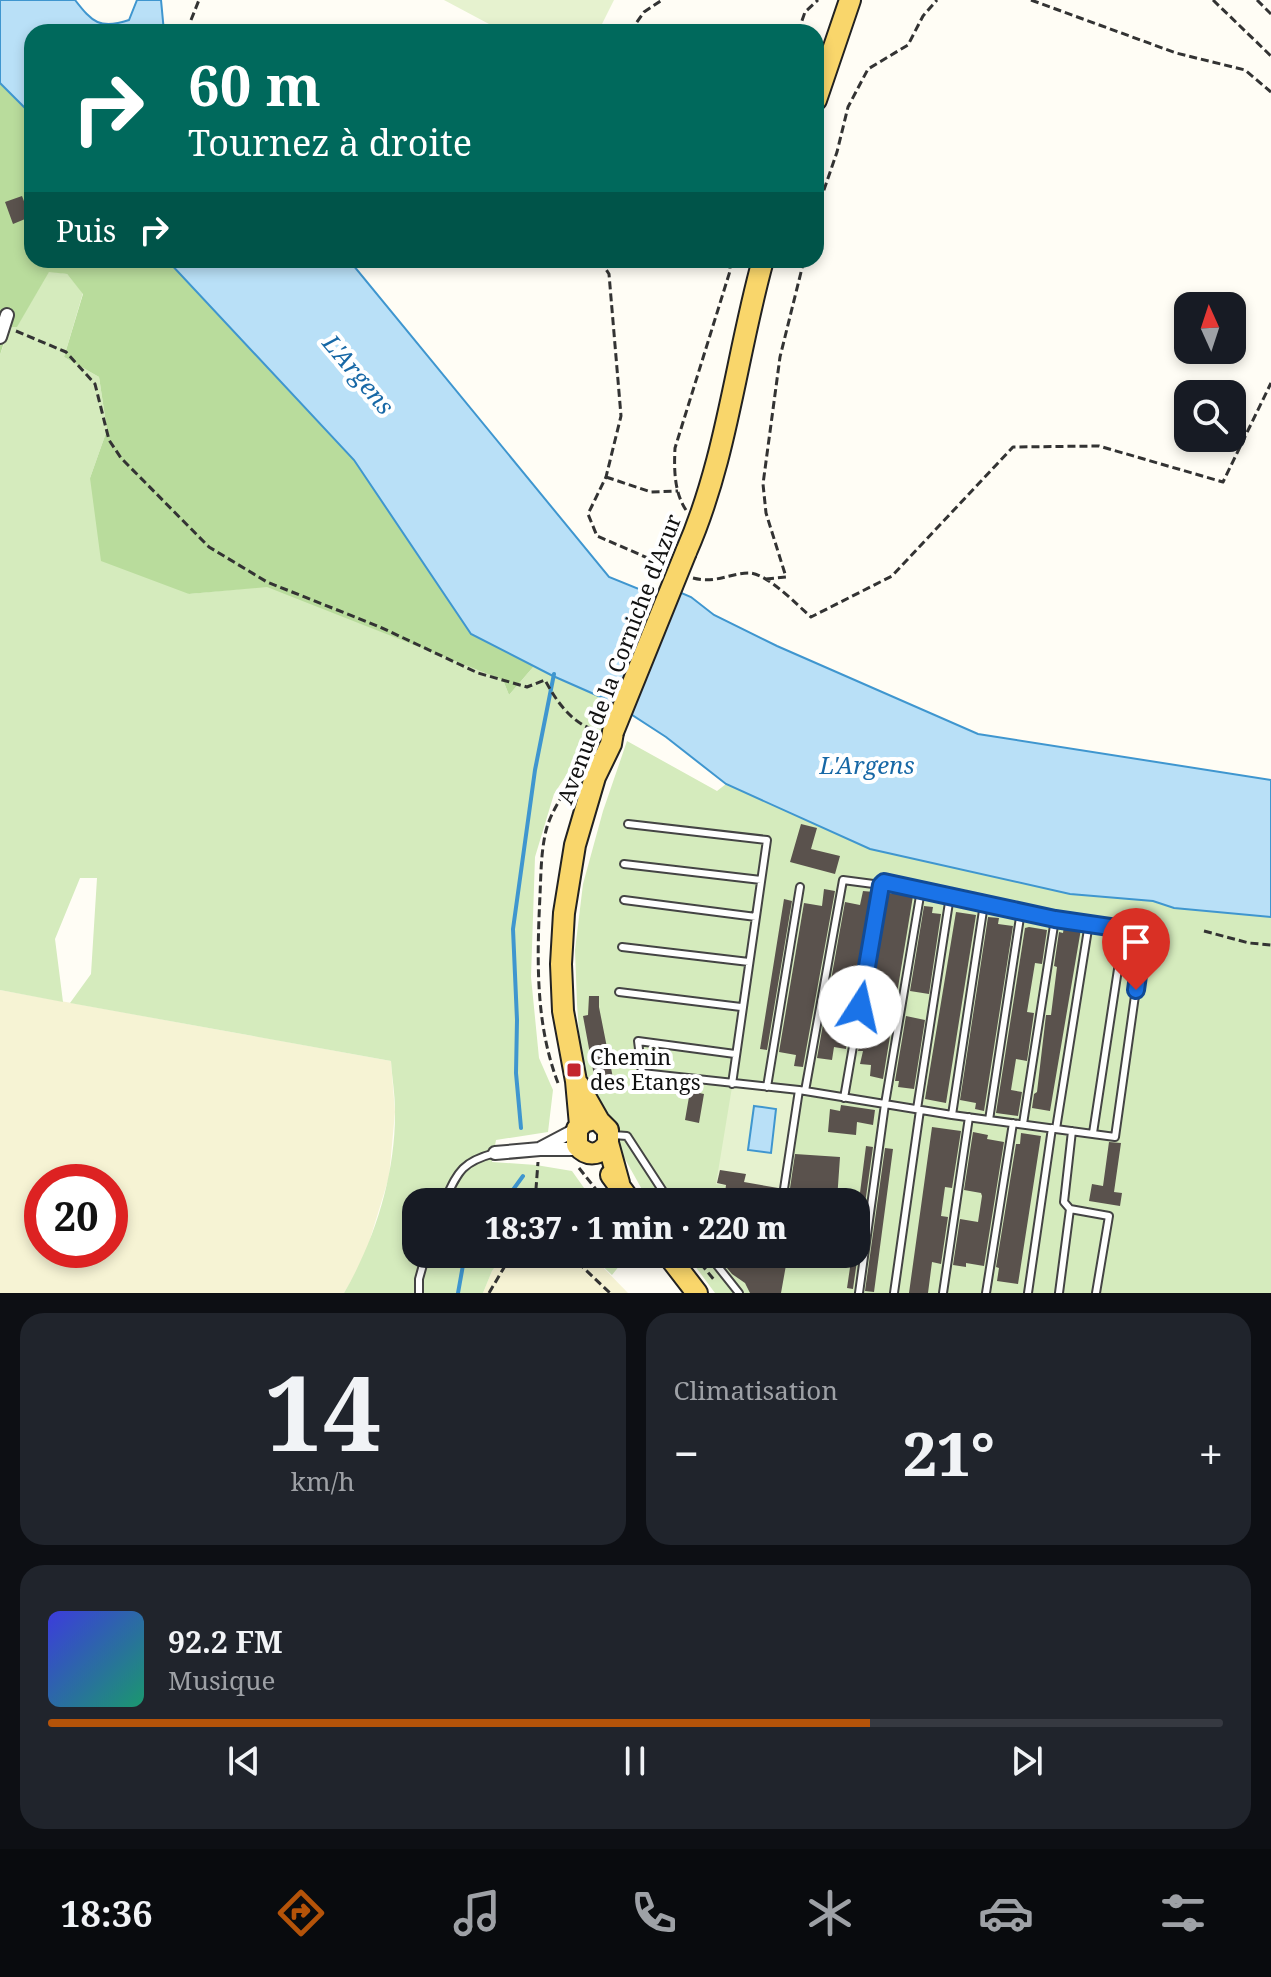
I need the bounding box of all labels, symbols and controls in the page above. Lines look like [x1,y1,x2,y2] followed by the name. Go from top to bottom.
[188,46,321,122] text: 60 m
[56,56,160,160] icon: right
[188,118,472,167] text: Tournez à droite
[132,208,176,252] icon: right
[56,210,116,251] text: Puis
[1174,292,1246,364] north arrow
[1174,292,1246,452] map controls
[315,326,402,421] water label: L'Argens
[1174,380,1246,452] button: search
[549,509,687,808] street label: Avenue de la Corniche d'Azur
[818,748,915,781] water label: L'Argens
[1102,908,1170,990] pin
[1114,920,1158,964] icon: arrive
[818,965,902,1049] position arrow
[590,1041,701,1096] place label: Chemin des Etangs
[565,1061,583,1079] marker: Chemin des Etangs
[24,1164,128,1268] speed limit sign: 20
[485,1207,787,1248] text: 18:37 · 1 min · 220 m
[264,1340,382,1481] text: 14
[674,1372,838,1408] text: Climatisation
[903,1412,995,1494] text: 21°
[674,1423,699,1483] text: −
[1198,1423,1223,1483] text: +
[291,1463,355,1499] text: km/h
[168,1621,283,1662] text: 92.2 FM
[168,1662,275,1698] text: Musique
[222,1739,266,1783] icon: previous
[613,1739,657,1783] icon: pause
[1005,1739,1049,1783] icon: next
[273,1885,329,1941] icon: directions
[449,1885,505,1941] icon: music
[626,1885,682,1941] icon: phone
[802,1885,858,1941] icon: climate
[978,1885,1034,1941] icon: car
[1155,1885,1211,1941] icon: filters
[60,1889,153,1938] text: 18:36

